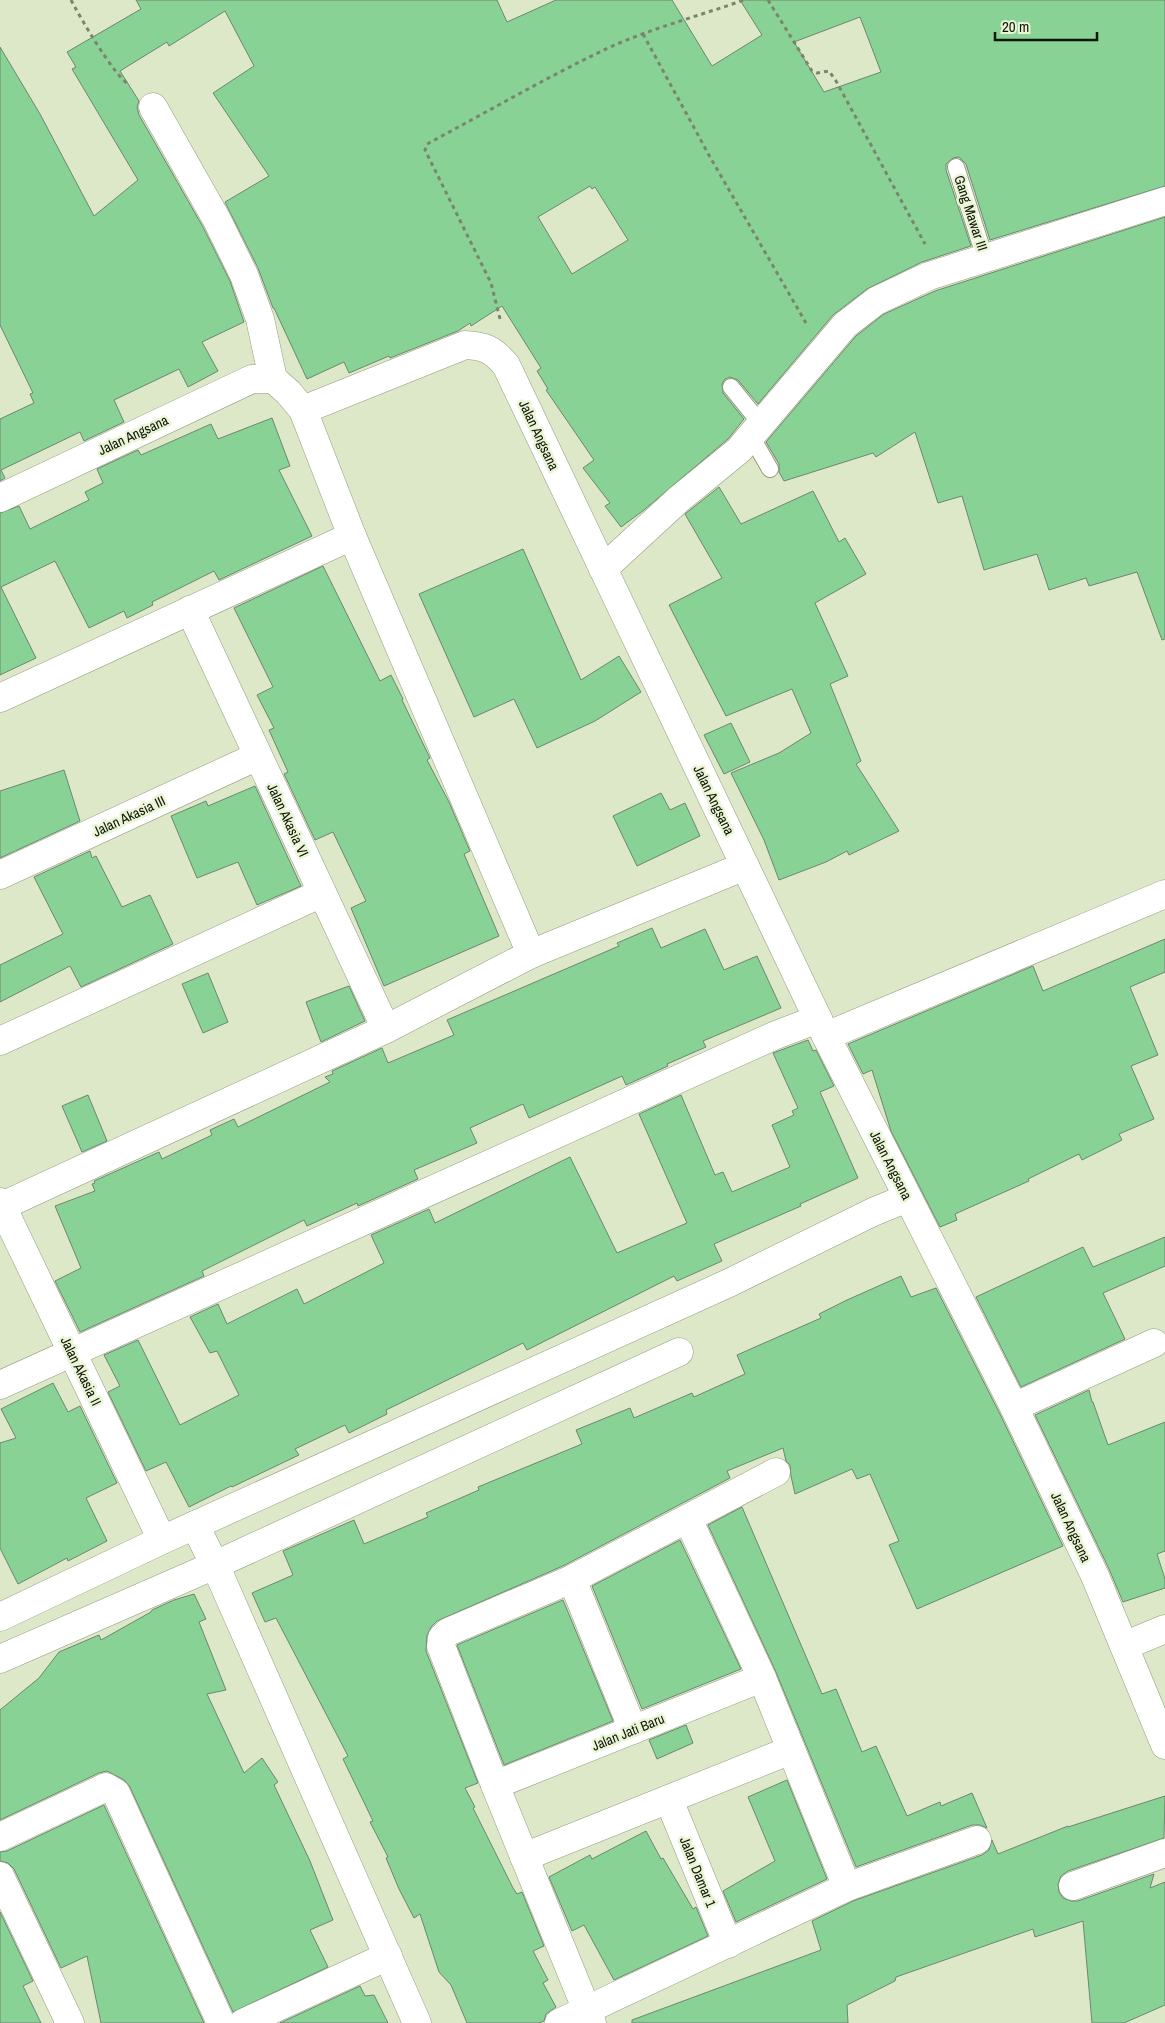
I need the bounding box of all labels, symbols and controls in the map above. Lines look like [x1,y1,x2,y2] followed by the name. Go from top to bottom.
[995,10,1098,42] scale bar
[1002,16,1029,37] text: 20 m
[950,173,992,253] street label: Gang Mawar III
[515,397,563,473] street label: Jalan Angsana
[95,411,171,459] street label: Jalan Angsana
[689,762,739,838] street label: Jalan Angsana
[263,780,313,860] street label: Jalan Akasia VI
[90,791,168,841] street label: Jalan Akasia III
[866,1127,916,1203] street label: Jalan Angsana
[57,1333,105,1409] street label: Jalan Akasia II
[1047,1489,1095,1565] street label: Jalan Angsana
[589,1709,667,1755] street label: Jalan Jati Baru
[676,1834,721,1911] street label: Jalan Damar 1

